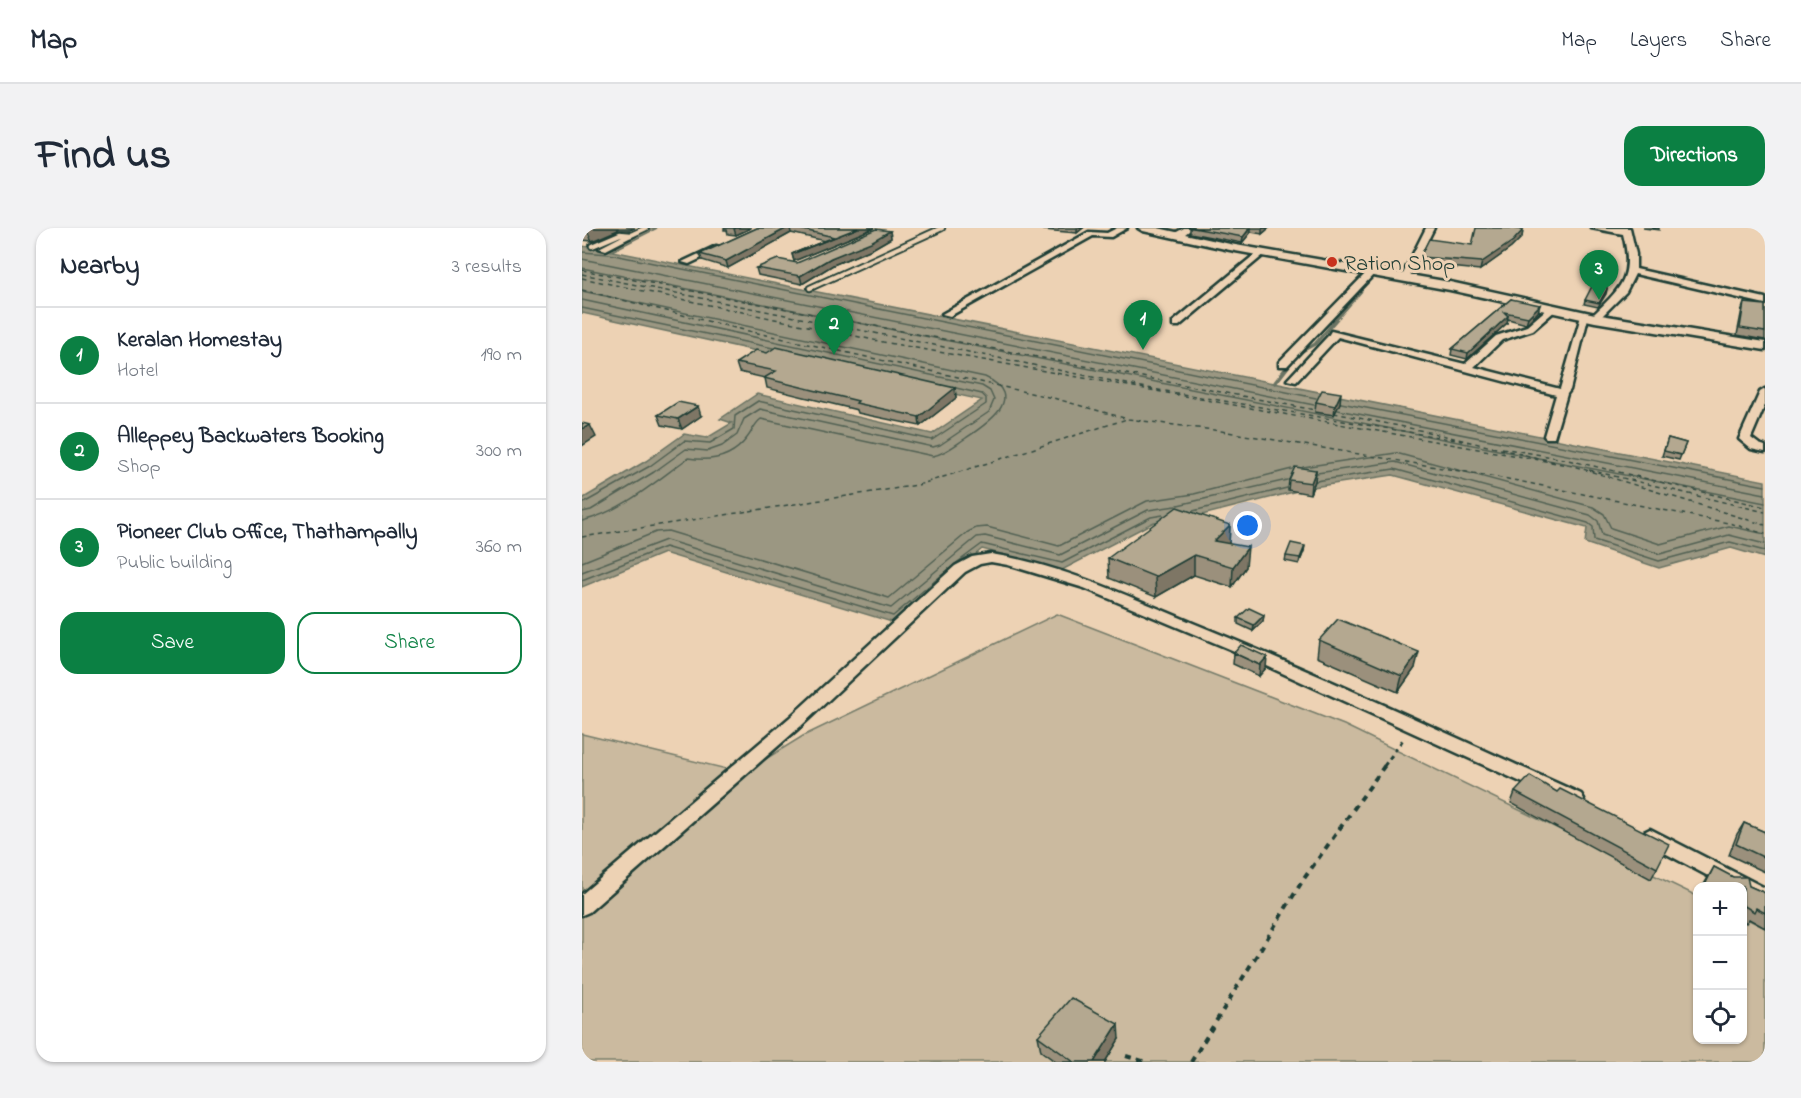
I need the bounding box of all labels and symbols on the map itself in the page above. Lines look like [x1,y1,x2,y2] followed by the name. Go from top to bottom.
[1344,249,1455,281] place label: Ration Shop
[1580,250,1618,300] pin: 3
[1325,255,1339,269] marker: Ration Shop
[1124,300,1162,350] pin: 1
[814,306,854,355] pin: 2
[1233,511,1262,540] your location

